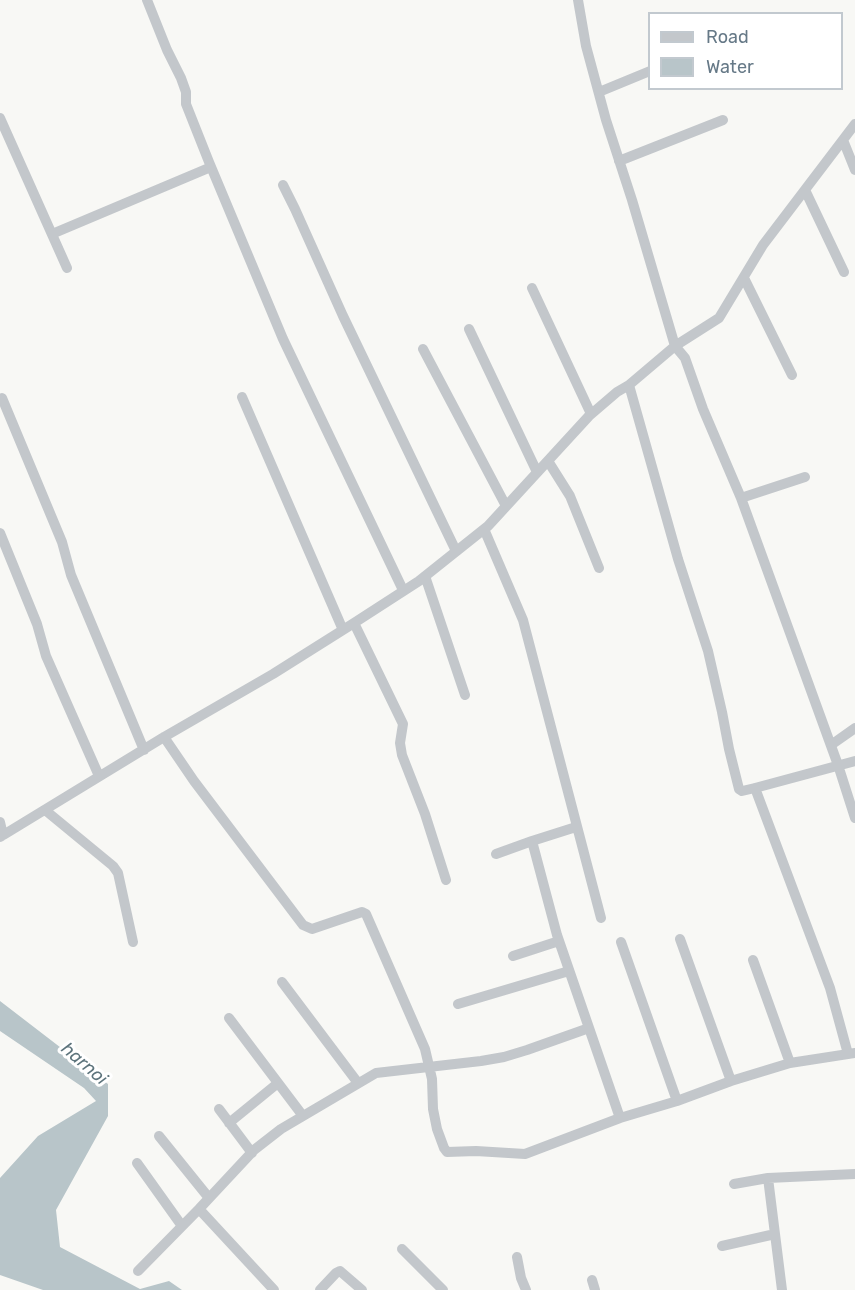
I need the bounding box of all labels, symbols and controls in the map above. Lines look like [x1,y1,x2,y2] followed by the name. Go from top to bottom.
[648,12,843,90] legend
[706,26,749,48] text: Road
[706,56,754,78] text: Water
[57,1038,111,1090] water label: harnoi

